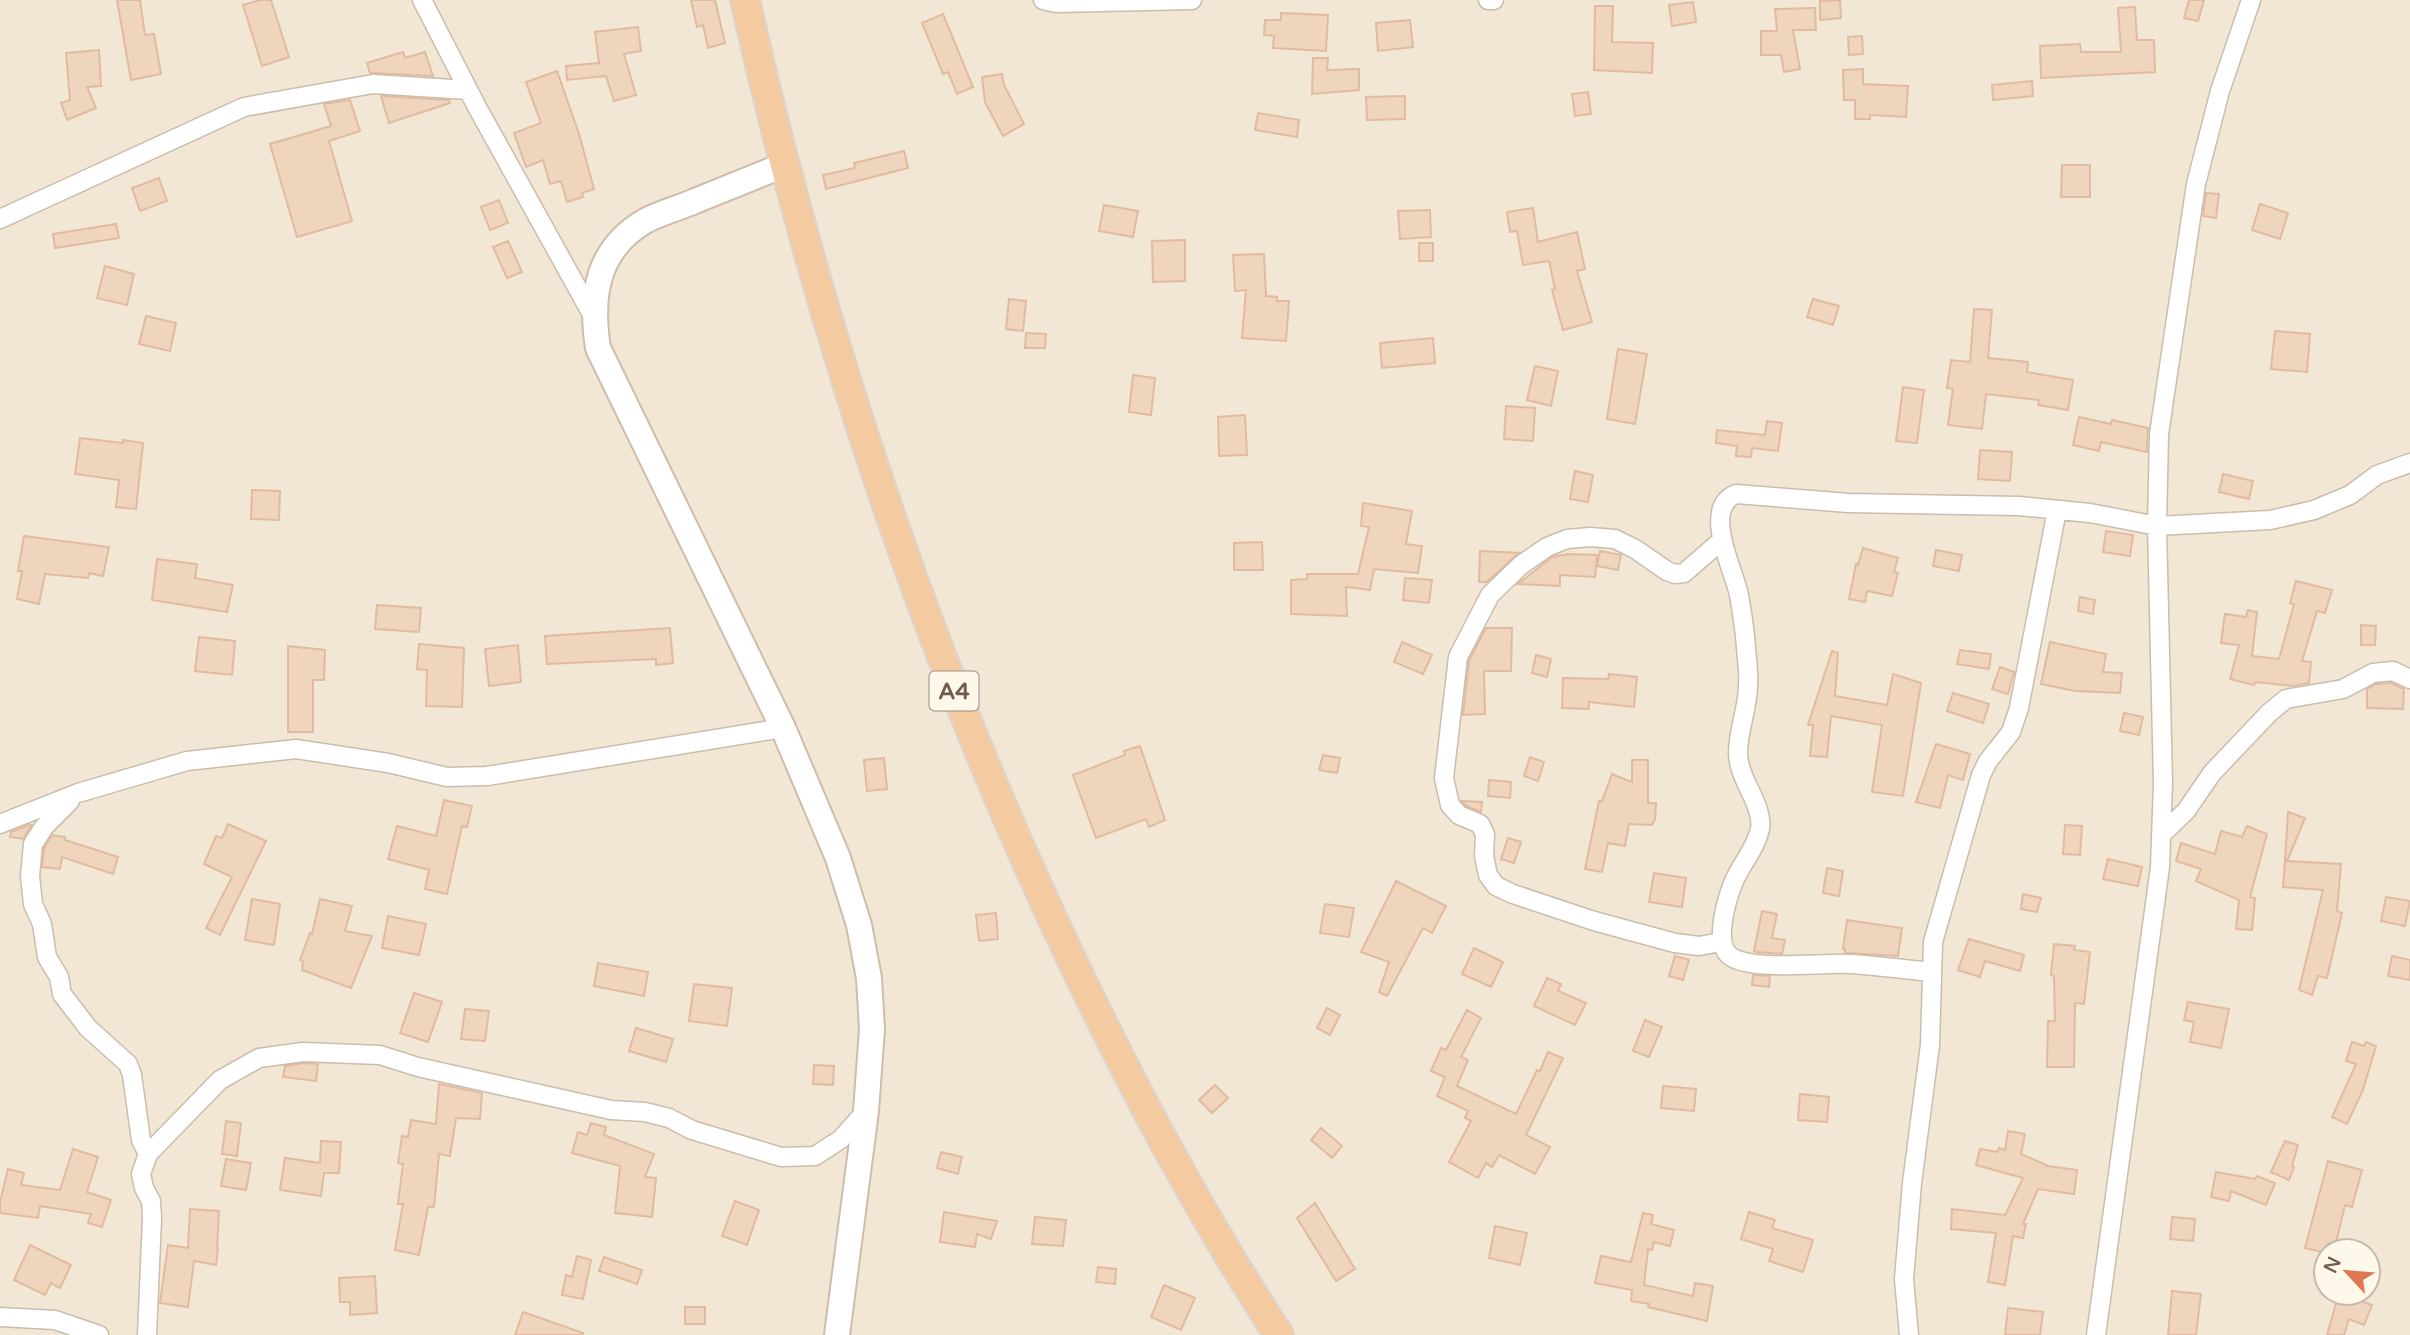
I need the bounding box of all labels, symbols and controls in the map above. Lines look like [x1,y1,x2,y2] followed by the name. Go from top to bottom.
[930,671,978,710] road number: A4
[2312,1237,2382,1307] north arrow
[2319,1253,2346,1277] text: N

